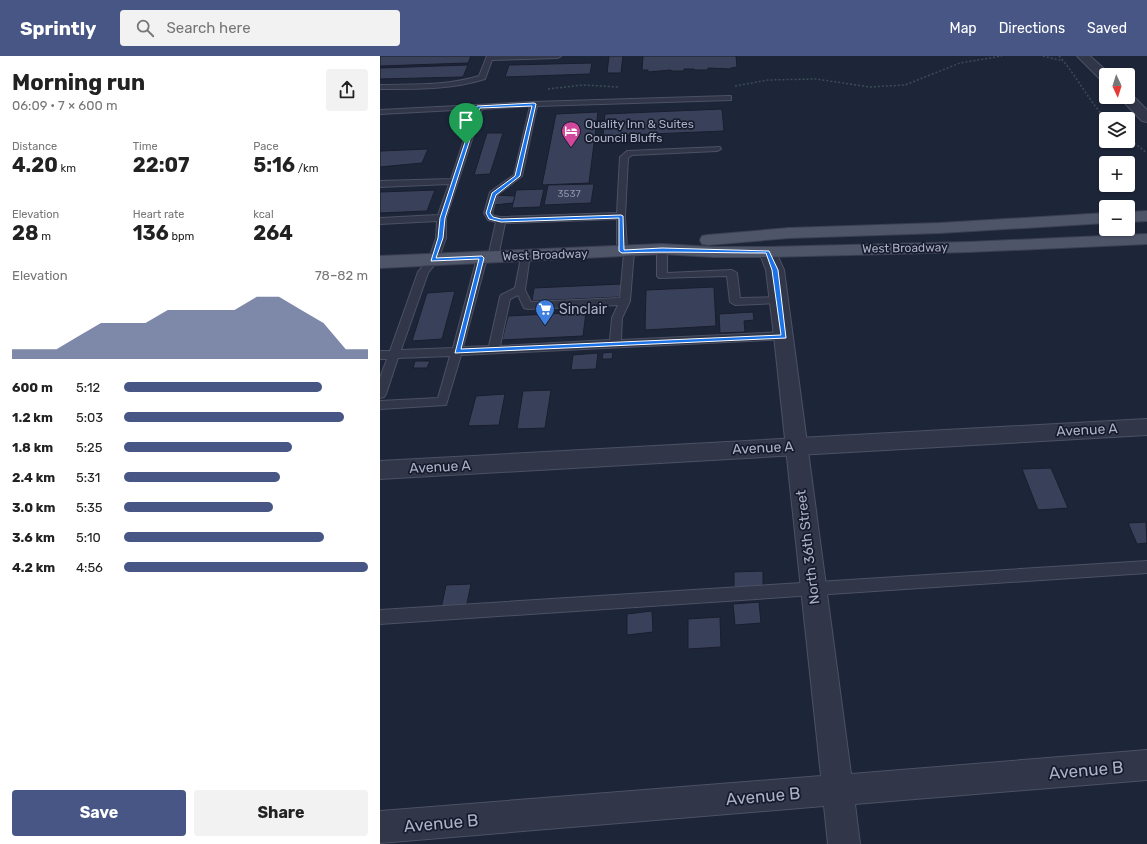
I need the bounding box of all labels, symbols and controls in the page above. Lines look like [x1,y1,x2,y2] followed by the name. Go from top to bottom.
[120,10,400,46] search box
[20,17,96,40] text: Sprintly
[134,17,156,39] icon: search
[166,19,251,37] text: Search here
[950,20,977,37] text: Map
[999,20,1065,37] text: Directions
[1087,20,1127,37] text: Saved
[1099,68,1135,104] north arrow
[1099,68,1135,236] map controls
[12,69,145,96] text: Morning run
[326,69,368,111] button: share
[12,98,117,113] text: 06:09 · 7 × 600 m
[449,103,483,144] pin
[455,109,477,131] icon: arrive
[1099,112,1135,148] button: layers
[585,117,694,145] place label: Quality Inn & Suites Council Bluffs
[560,120,582,148] hotel icon: Quality Inn & Suites Council Bluffs
[12,140,57,153] text: Distance
[133,140,158,153] text: Time
[253,140,279,153] text: Pace
[12,153,58,177] text: 4.20
[133,153,190,177] text: 22:07
[253,153,295,177] text: 5:16
[1099,156,1135,192] button: +
[58,162,76,175] text: km
[295,162,319,175] text: /km
[557,188,581,200] house number: 3537
[1099,200,1135,236] button: −
[12,208,59,221] text: Elevation
[133,208,185,221] text: Heart rate
[253,208,274,221] text: kcal
[12,221,39,245] text: 28
[133,221,169,245] text: 136
[253,221,293,245] text: 264
[39,230,51,243] text: m
[169,230,194,243] text: bpm
[862,240,948,256] street label: West Broadway
[502,246,588,263] street label: West Broadway
[12,268,68,283] text: Elevation
[315,268,368,283] text: 78–82 m
[534,298,556,326] supermarket icon: Sinclair
[559,301,608,318] place label: Sinclair
[12,380,53,395] text: 600 m
[76,380,100,395] text: 5:12
[12,410,53,425] text: 1.2 km
[76,410,103,425] text: 5:03
[1056,420,1119,440] street label: Avenue A
[732,438,795,458] street label: Avenue A
[12,440,53,455] text: 1.8 km
[76,440,102,455] text: 5:25
[409,457,472,477] street label: Avenue A
[12,470,55,485] text: 2.4 km
[76,470,100,485] text: 5:31
[792,488,823,605] street label: North 36th Street
[12,500,55,515] text: 3.0 km
[76,500,103,515] text: 5:35
[12,530,55,545] text: 3.6 km
[76,530,101,545] text: 5:10
[12,560,55,575] text: 4.2 km
[76,560,103,575] text: 4:56
[1048,757,1124,783] street label: Avenue B
[725,783,801,809] street label: Avenue B
[12,790,186,836] button: Save
[194,790,368,836] button: Share
[403,810,479,836] street label: Avenue B

